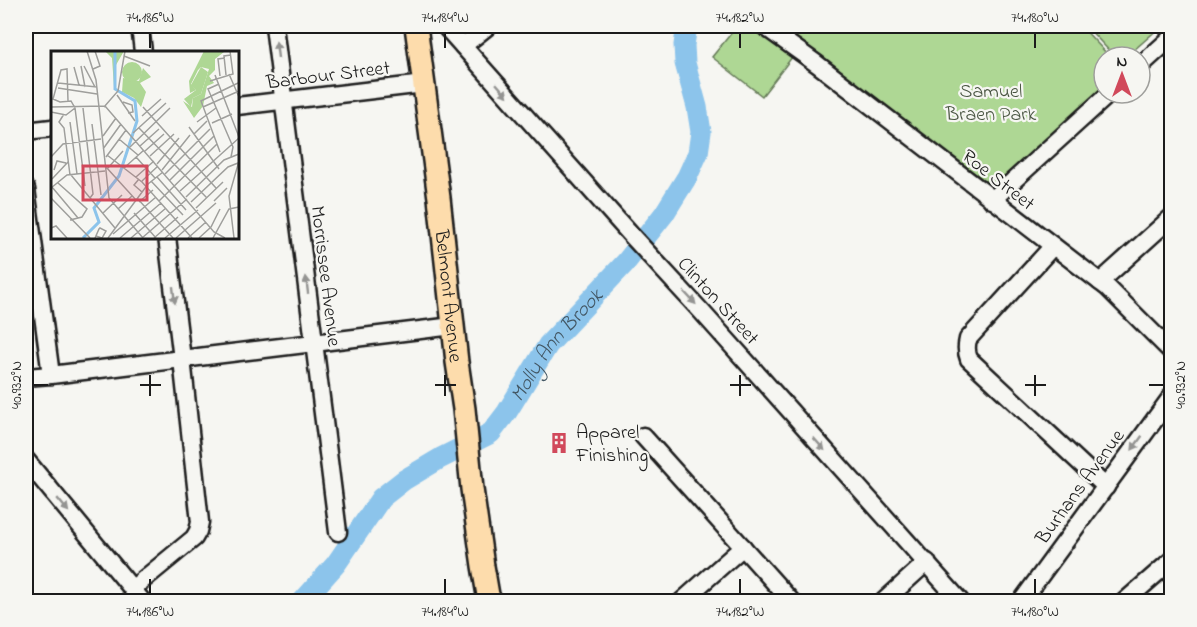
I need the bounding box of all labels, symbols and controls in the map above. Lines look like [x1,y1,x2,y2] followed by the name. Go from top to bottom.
[126,7,174,29] text: 74.186°W
[421,7,469,29] text: 74.184°W
[716,7,764,29] text: 74.182°W
[1011,7,1059,29] text: 74.180°W
[272,40,282,59] one-way arrow
[1092,45,1152,105] north arrow
[1117,50,1128,74] text: N
[51,51,238,238] inset map
[264,54,392,99] street label: Barbour Street
[945,78,1036,130] park label: Samuel Braen Park
[495,82,508,97] one-way arrow
[955,143,1040,219] street label: Roe Street
[301,204,348,348] street label: Morrissee Avenue
[425,227,469,364] street label: Belmont Avenue
[670,251,765,353] street label: Clinton Street
[302,275,311,294] one-way arrow
[504,282,611,408] water label: Molly Ann Brook
[169,286,179,305] one-way arrow
[683,291,697,306] one-way arrow
[6,361,28,409] text: 40.932°N
[1170,361,1192,409] text: 40.932°N
[575,419,648,472] place label: Apparel Finishing
[1029,424,1133,552] street label: Burhans Avenue
[547,431,571,455] building icon: Apparel Finishing
[812,436,825,451] one-way arrow
[1132,436,1144,451] one-way arrow
[56,497,69,513] one-way arrow
[126,601,174,623] text: 74.186°W
[421,601,469,623] text: 74.184°W
[716,601,764,623] text: 74.182°W
[1011,601,1059,623] text: 74.180°W

